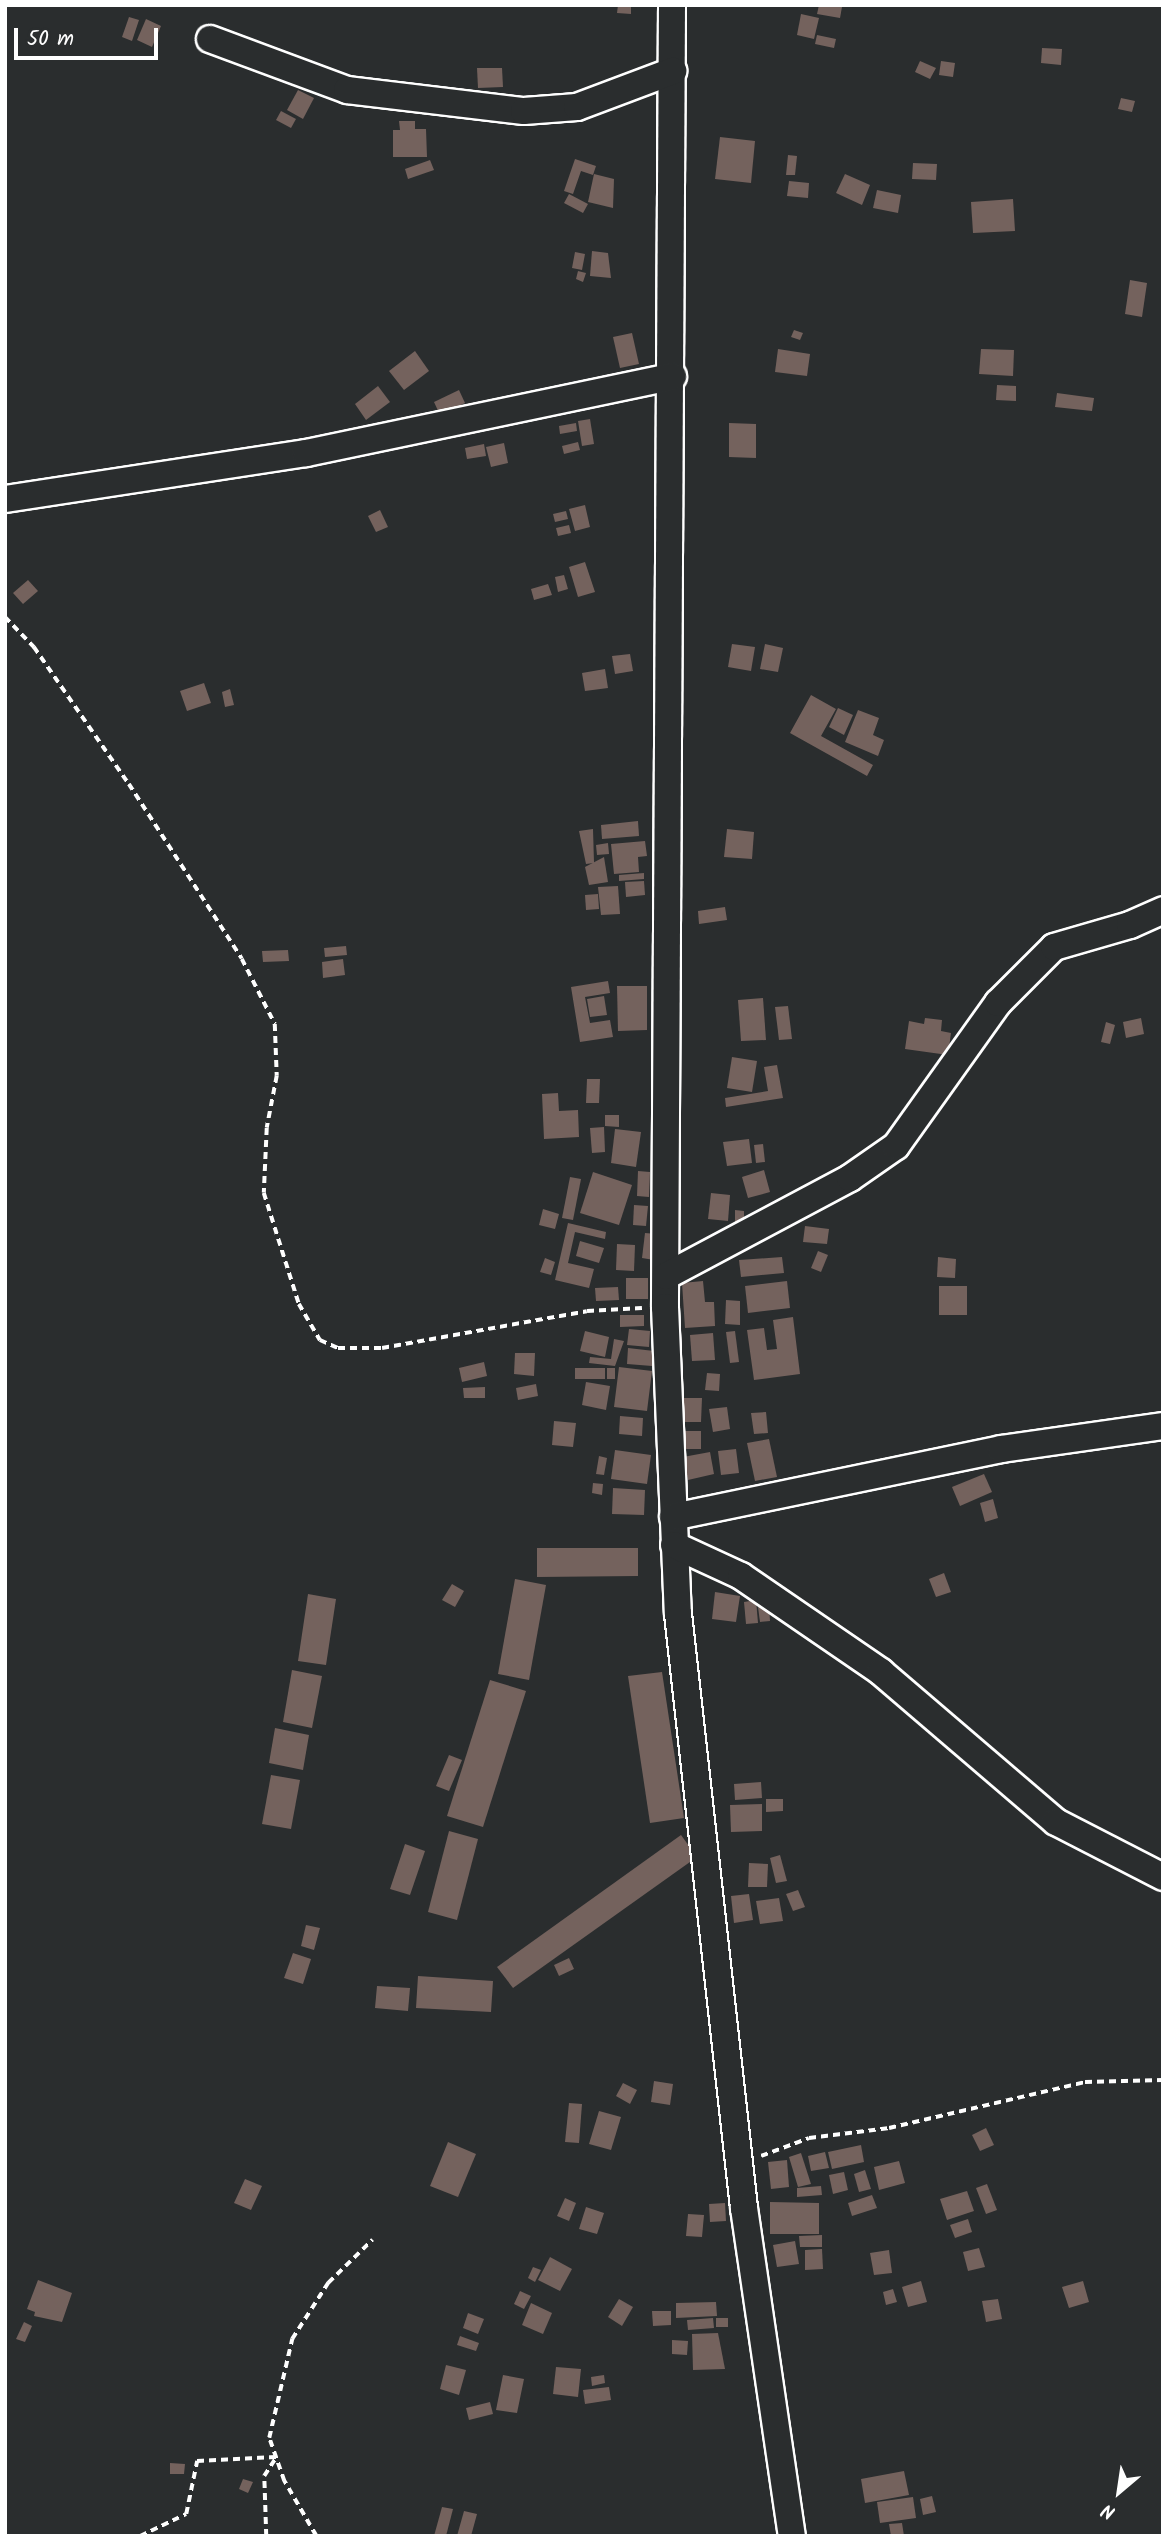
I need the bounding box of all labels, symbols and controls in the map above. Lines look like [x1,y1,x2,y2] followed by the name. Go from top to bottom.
[18,14,161,58] scale bar
[27,23,74,56] text: 50 m
[1084,2457,1154,2527] north arrow
[1096,2494,1121,2526] text: N

